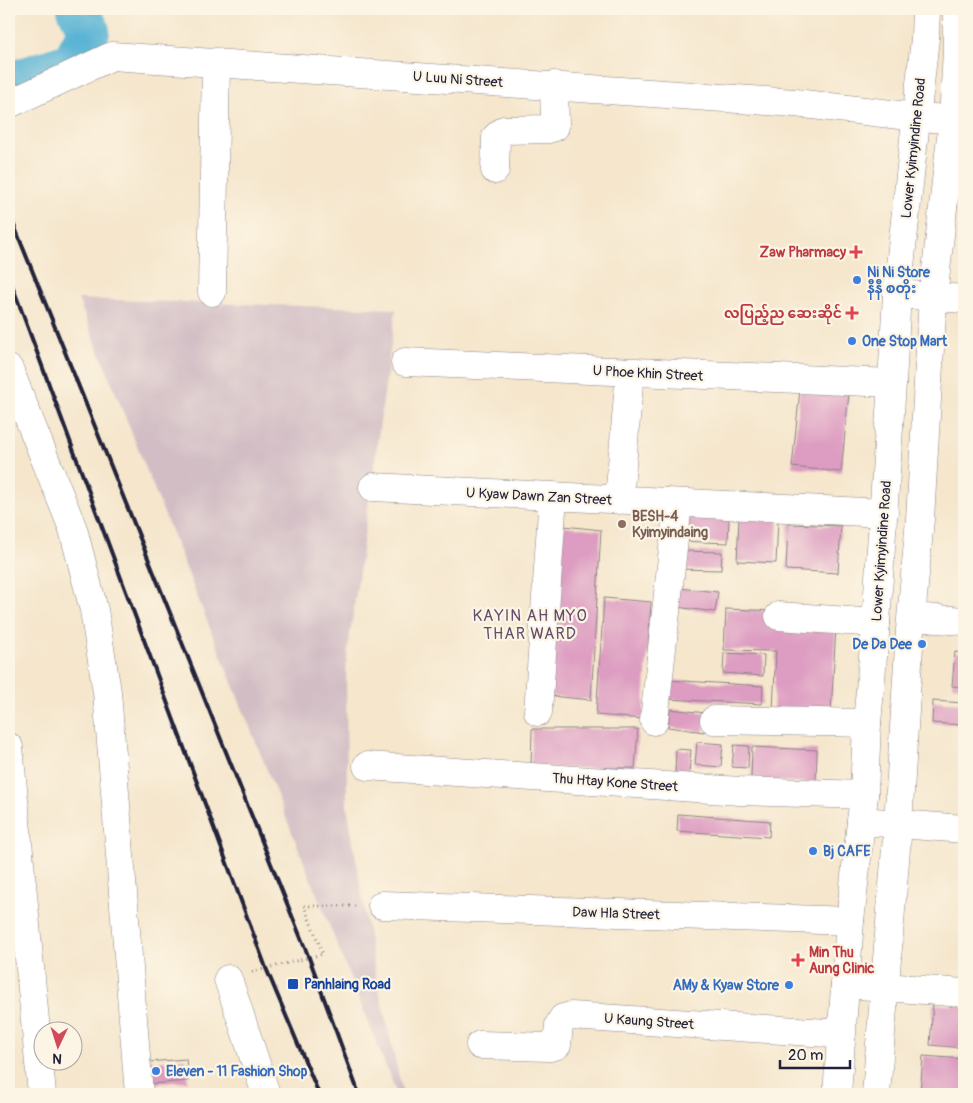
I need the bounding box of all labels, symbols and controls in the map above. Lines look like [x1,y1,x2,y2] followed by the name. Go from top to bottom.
[412,68,504,91] street label: U Luu Ni Street
[898,77,929,219] street label: Lower Kyimyindine Road
[760,244,846,261] place label: Zaw Pharmacy
[850,246,862,258] marker: Zaw Pharmacy
[867,264,931,300] place label: Ni Ni Store နီနီ စတိုး
[851,274,863,286] marker: Ni Ni Store နီနီ စတိုး
[724,303,842,325] place label: လပြည့်ည ဆေးဆိုင်
[846,307,858,319] marker: လပြည့်ည ဆေးဆိုင်
[862,333,947,350] place label: One Stop Mart
[846,335,858,347] marker: One Stop Mart
[592,362,704,385] street label: U Phoe Khin Street
[868,480,895,622] street label: Lower Kyimyindine Road
[466,484,613,509] street label: U Kyaw Dawn Zan Street
[632,508,708,541] place label: BESH-4 Kyimyindaing
[616,518,628,530] marker: BESH-4 Kyimyindaing
[472,606,588,644] district label: KAYIN AH MYO THAR WARD
[852,636,913,653] place label: De Da Dee
[916,638,928,650] marker: De Da Dee
[551,770,679,795] street label: Thu Htay Kone Street
[823,843,871,860] place label: Bj CAFE
[807,845,819,857] marker: Bj CAFE
[572,903,660,924] street label: Daw Hla Street
[809,944,874,977] place label: Min Thu Aung Clinic
[791,953,805,967] marker: Min Thu Aung Clinic
[304,976,391,993] place label: Panhlaing Road
[286,977,300,991] marker: Panhlaing Road
[673,977,780,994] place label: AMy & Kyaw Store
[783,979,795,991] marker: AMy & Kyaw Store
[603,1010,695,1033] street label: U Kaung Street
[32,1020,82,1070] north arrow
[780,1038,850,1070] scale bar
[788,1046,823,1065] text: 20 m
[52,1050,62,1067] text: N
[166,1063,308,1080] place label: Eleven - 11 Fashion Shop
[150,1065,162,1077] marker: Eleven - 11 Fashion Shop

